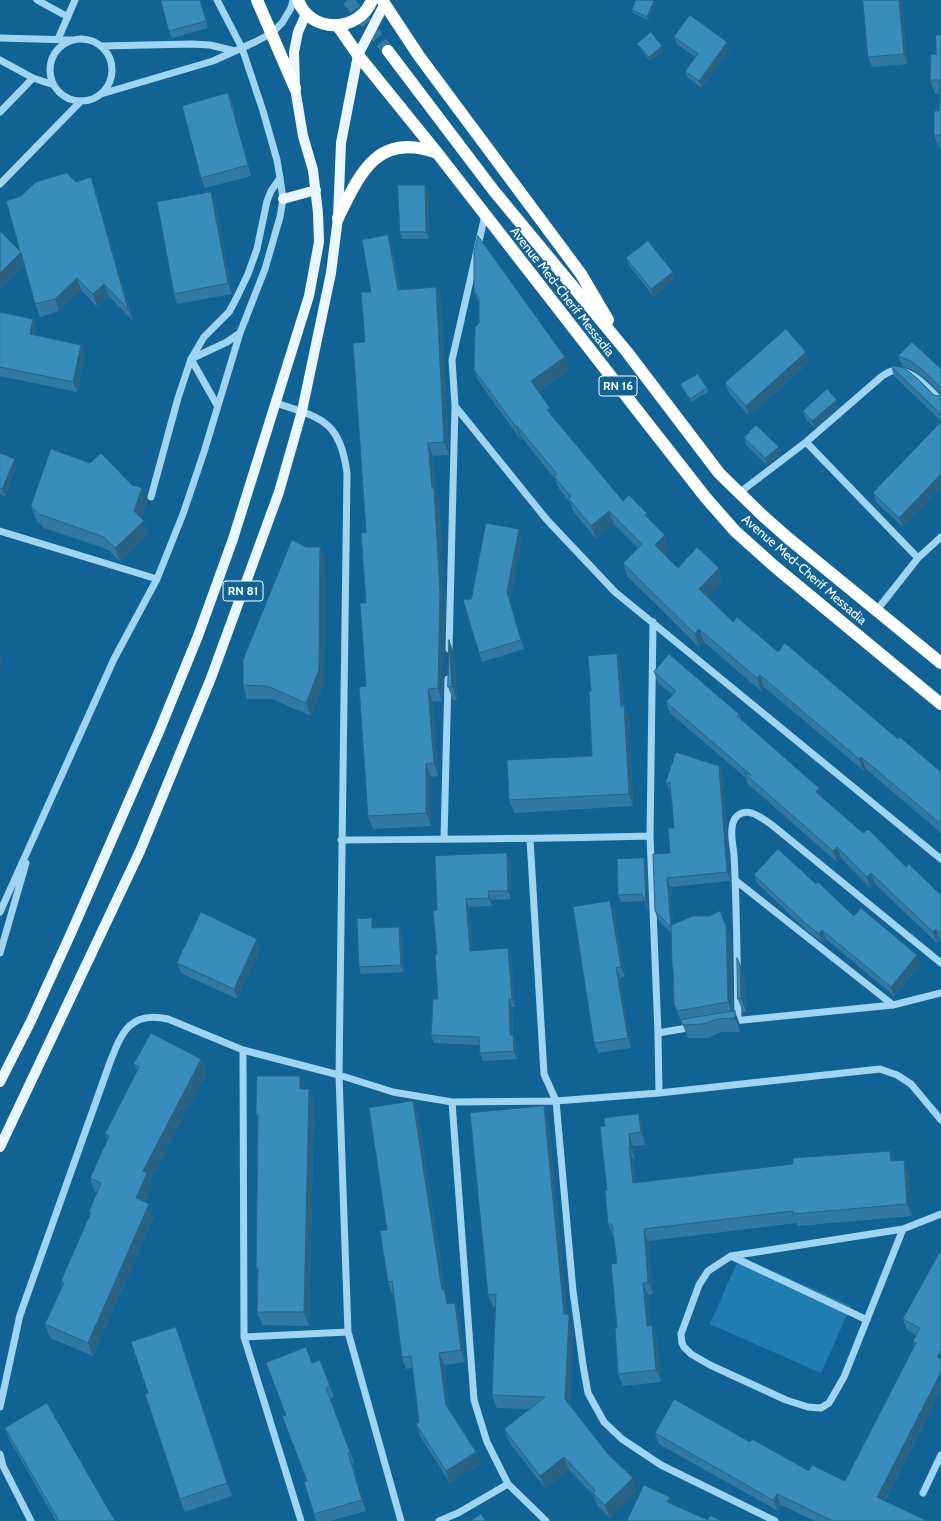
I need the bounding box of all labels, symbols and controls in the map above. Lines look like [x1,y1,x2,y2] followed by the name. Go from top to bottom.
[507,224,617,360] street label: Avenue Med-Cherif Messadia
[599,376,637,396] road number: RN 16
[739,512,869,628] street label: Avenue Med-Cherif Messadia
[223,581,263,601] road number: RN 81

